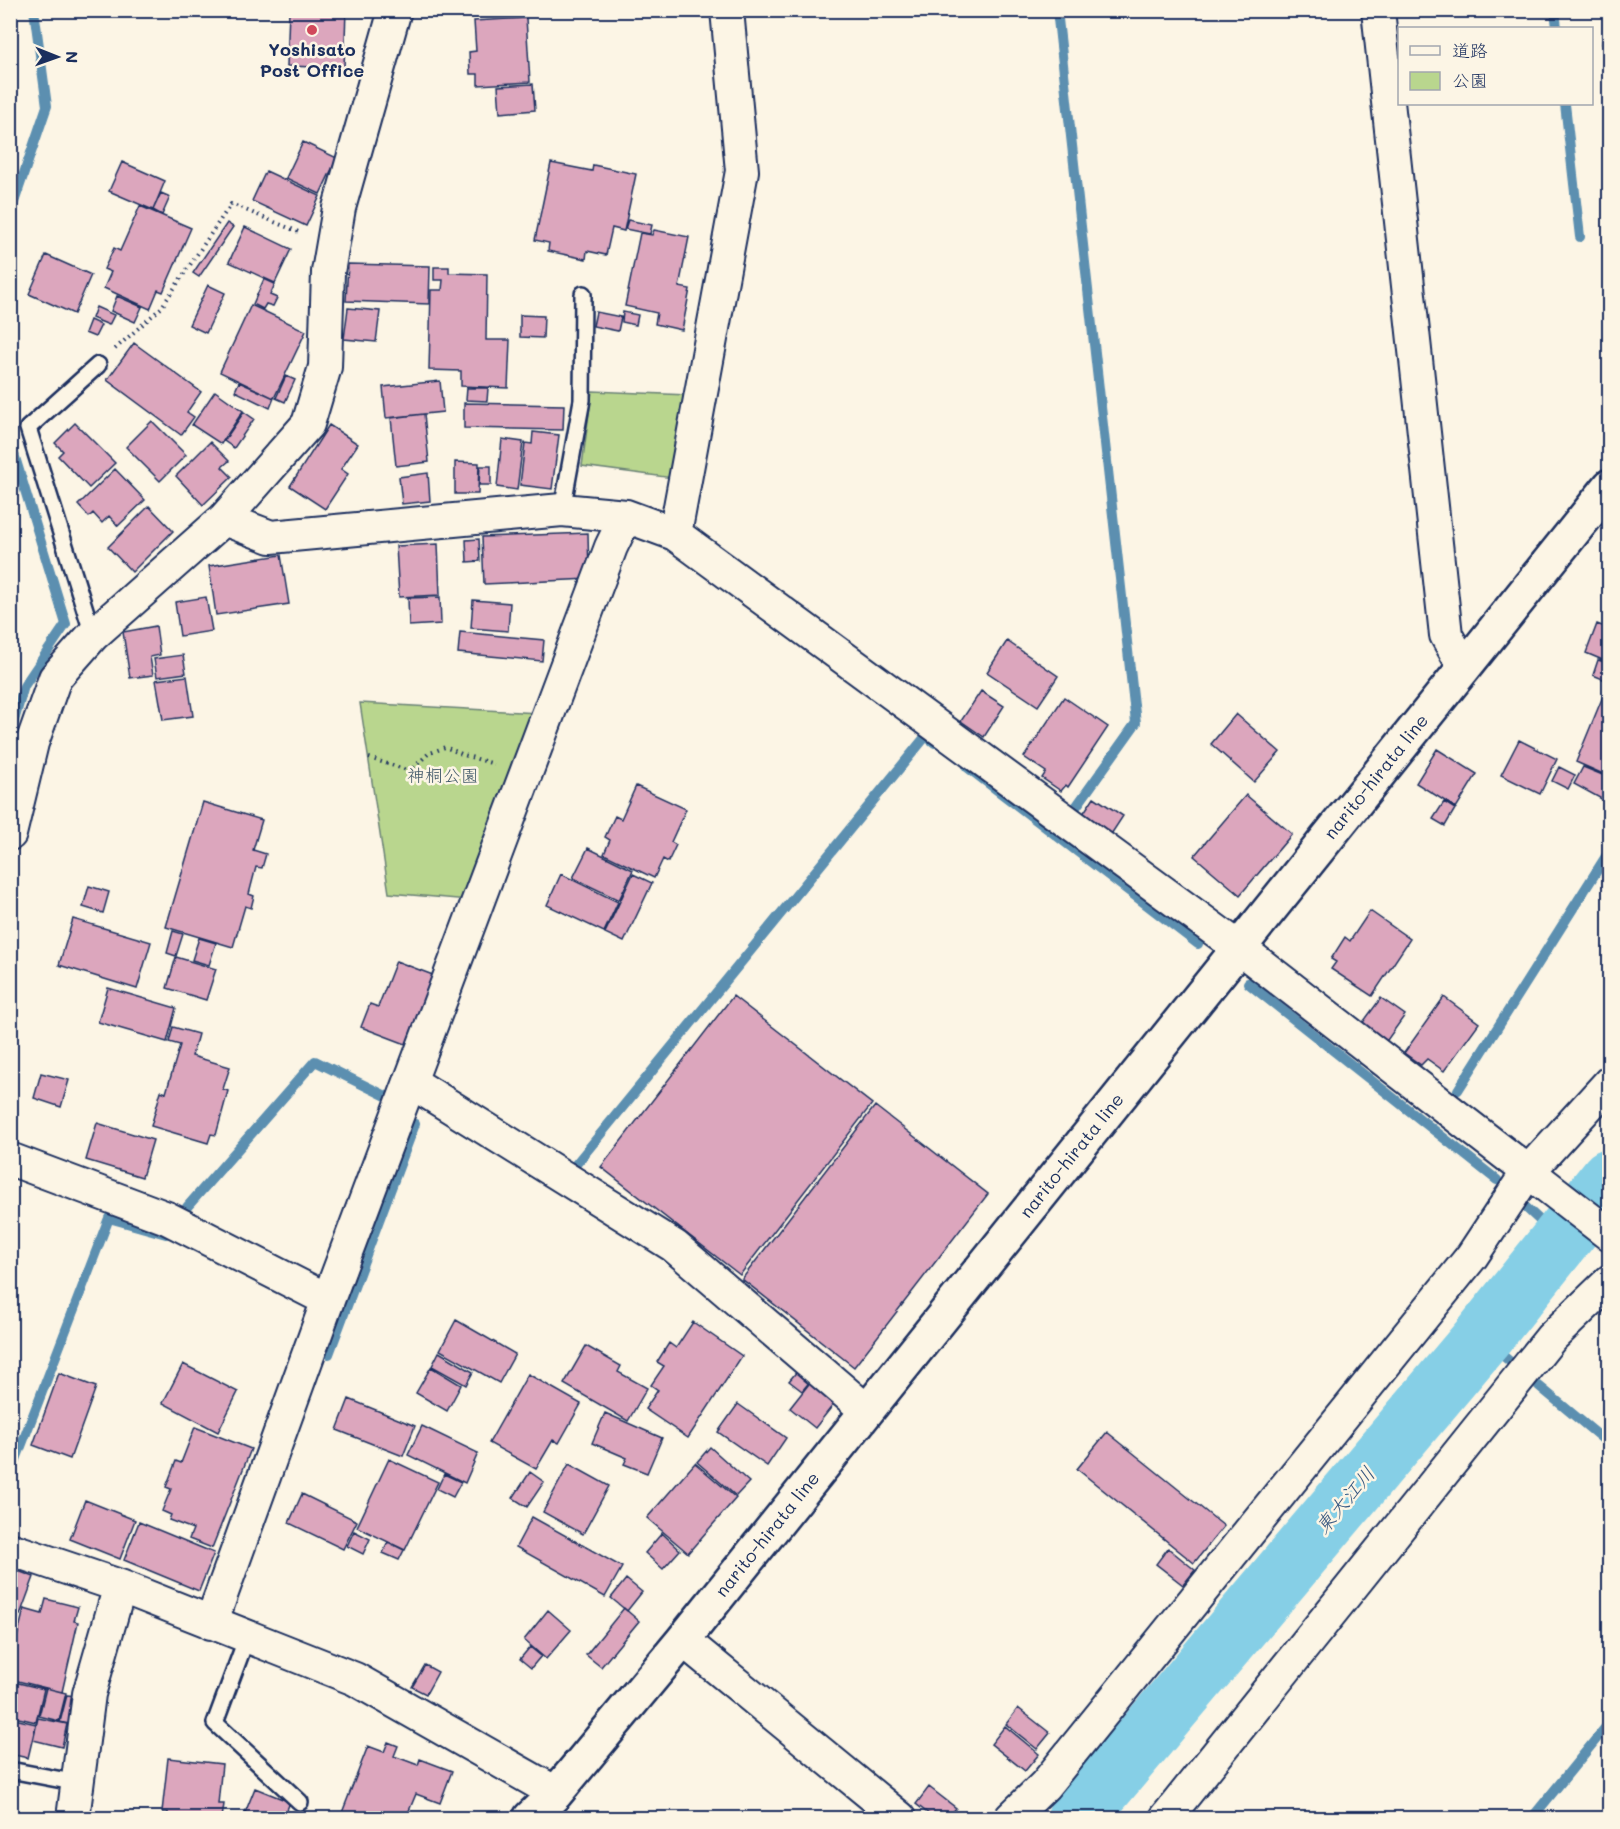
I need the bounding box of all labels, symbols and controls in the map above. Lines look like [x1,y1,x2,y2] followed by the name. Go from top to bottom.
[305,23,319,37] marker: Yoshisato Post Office
[27,27,87,87] north arrow
[1398,27,1593,105] legend
[260,37,364,82] place label: Yoshisato Post Office
[1452,38,1488,62] text: 道路
[62,51,83,64] text: N
[1452,68,1488,92] text: 公園
[1318,709,1433,844] street label: narito-hirata line
[407,763,479,787] park label: 神桐公園
[1014,1088,1129,1223] street label: narito-hirata line
[1309,1460,1380,1538] water label: 東大江川
[709,1467,824,1602] street label: narito-hirata line

